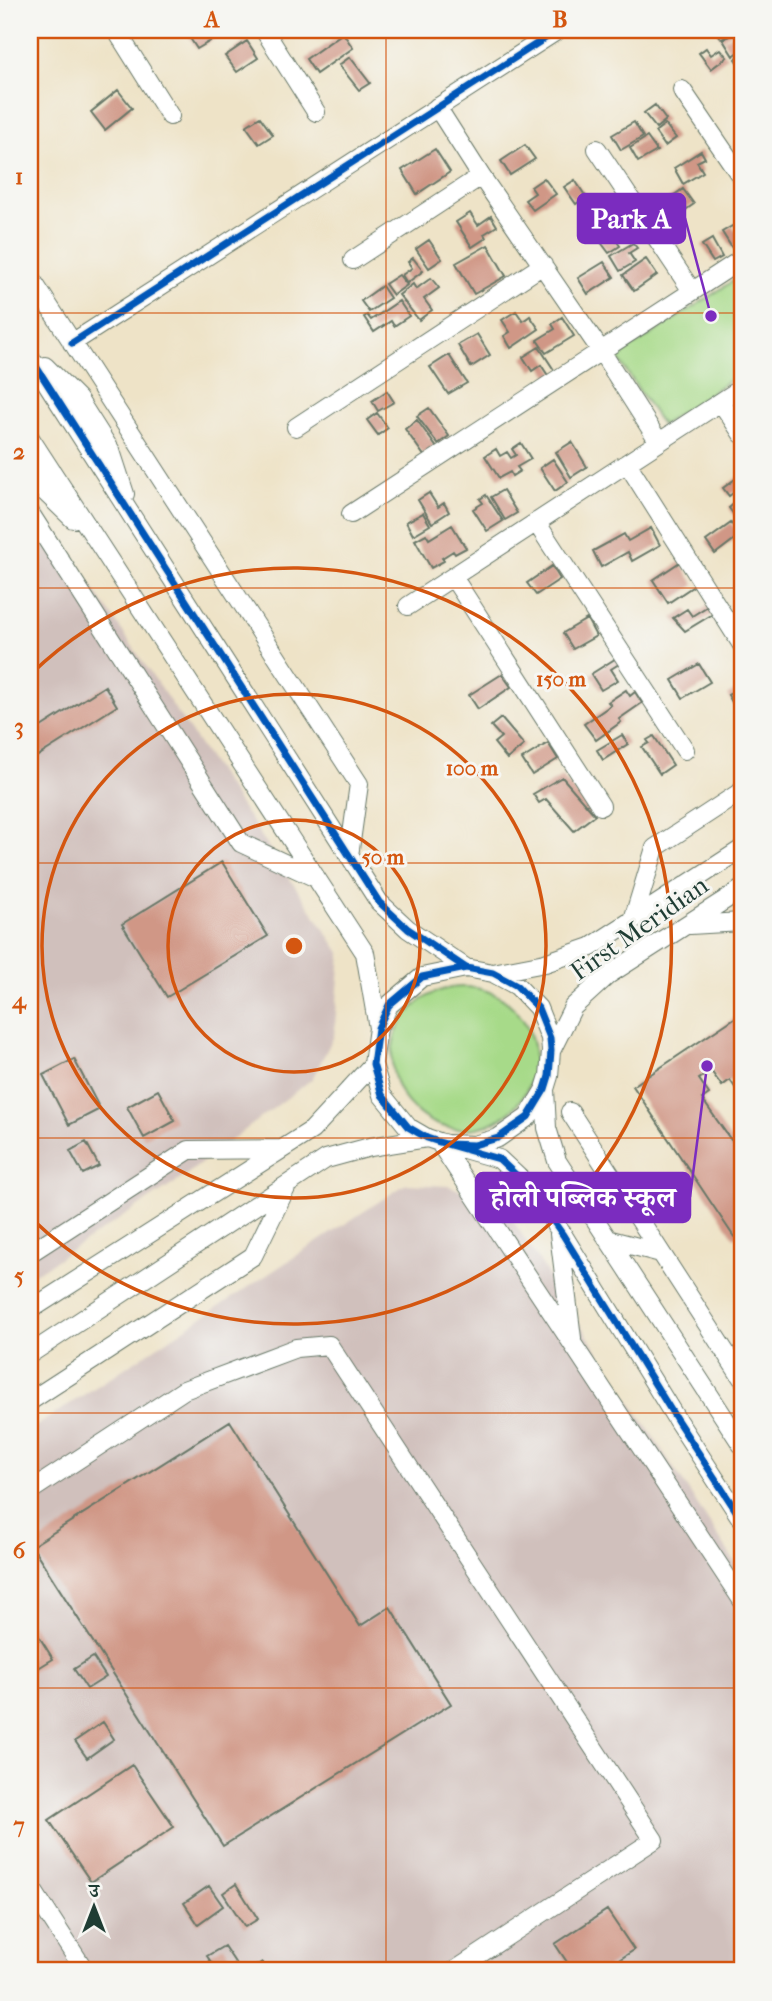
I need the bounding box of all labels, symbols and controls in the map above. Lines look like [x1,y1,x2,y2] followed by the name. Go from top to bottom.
[203,6,221,33] text: A
[553,6,568,33] text: B
[15,163,23,190] text: 1
[578,194,685,243] callout: Park A
[591,202,672,235] text: Park A
[13,438,25,465] text: 2
[536,667,587,691] text: 150 m
[14,713,24,740] text: 3
[446,756,499,780] text: 100 m
[362,845,405,869] text: 50 m
[564,870,714,987] street label: First Meridian
[282,934,306,958] centre of rings
[11,987,27,1014] text: 4
[476,1173,690,1222] callout: होली पब्लिक स्कूल
[488,1181,678,1216] text: होली पब्लिक स्कूल
[14,1262,24,1289] text: 5
[13,1537,26,1564] text: 6
[12,1812,25,1839] text: 7
[60,1871,130,1941] north arrow
[87,1880,100,1902] text: उ

